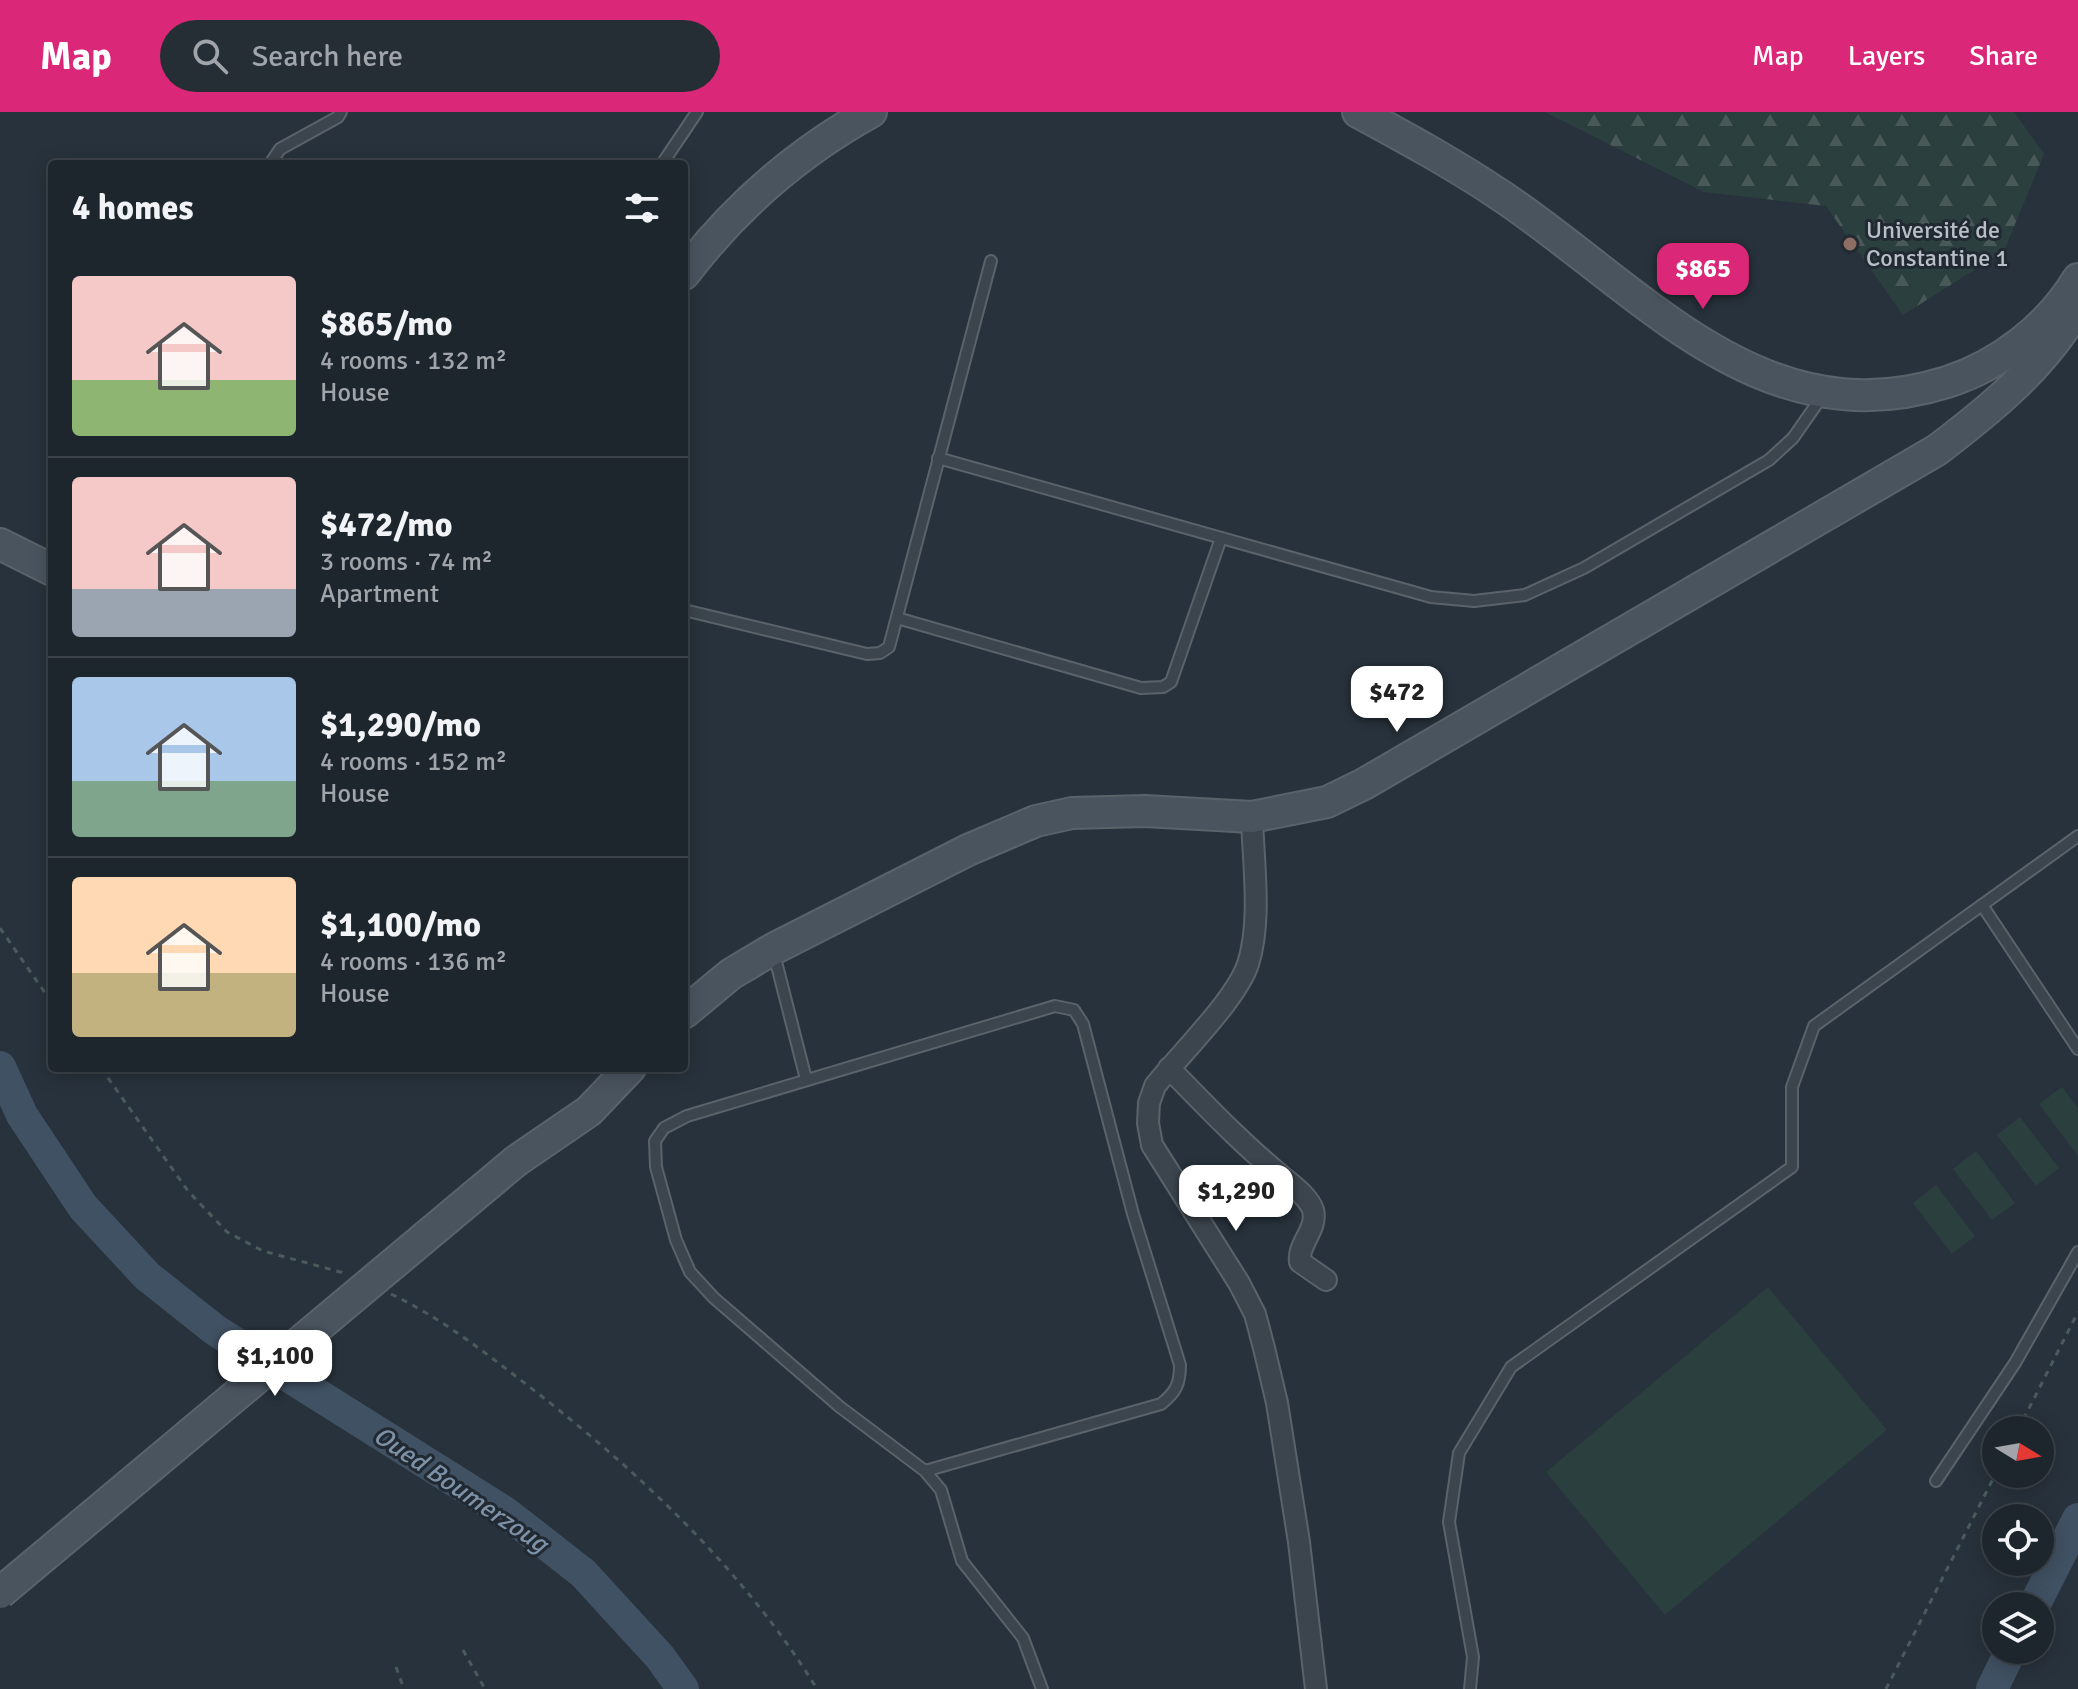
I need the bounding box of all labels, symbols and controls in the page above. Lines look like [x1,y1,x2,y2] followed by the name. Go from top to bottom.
[160,20,720,92] search box
[40,33,112,80] text: Map
[188,34,232,78] icon: search
[252,38,403,75] text: Search here
[1752,39,1804,73] text: Map
[1848,39,1925,73] text: Layers
[1969,39,2038,73] text: Share
[620,186,664,230] icon: filters
[72,187,193,229] text: 4 homes
[1866,215,2008,273] place label: Université de Constantine 1
[1841,235,1859,253] marker: Université de Constantine 1
[1656,243,1750,311] pin: $865
[1675,253,1731,285] text: $865
[320,303,453,345] text: $865/mo
[136,308,232,404] icon: home
[320,345,507,377] text: 4 rooms · 132 m²
[320,377,390,409] text: House
[320,504,453,546] text: $472/mo
[136,509,232,605] icon: home
[320,546,493,578] text: 3 rooms · 74 m²
[320,578,439,610] text: Apartment
[1350,666,1444,734] pin: $472
[1369,676,1425,708] text: $472
[320,704,481,746] text: $1,290/mo
[136,709,232,805] icon: home
[320,746,507,778] text: 4 rooms · 152 m²
[320,778,390,810] text: House
[320,904,481,946] text: $1,100/mo
[136,909,232,1005] icon: home
[320,946,507,978] text: 4 rooms · 136 m²
[320,978,390,1010] text: House
[1171,1165,1301,1233] pin: $1,290
[1197,1175,1275,1207] text: $1,290
[210,1330,340,1398] pin: $1,100
[236,1340,314,1372] text: $1,100
[1982,1416,2054,1488] north arrow
[1982,1416,2054,1664] map controls
[367,1420,556,1561] water label: Oued Boumerzoug
[1982,1504,2054,1576] button: locate
[1982,1592,2054,1664] button: layers

